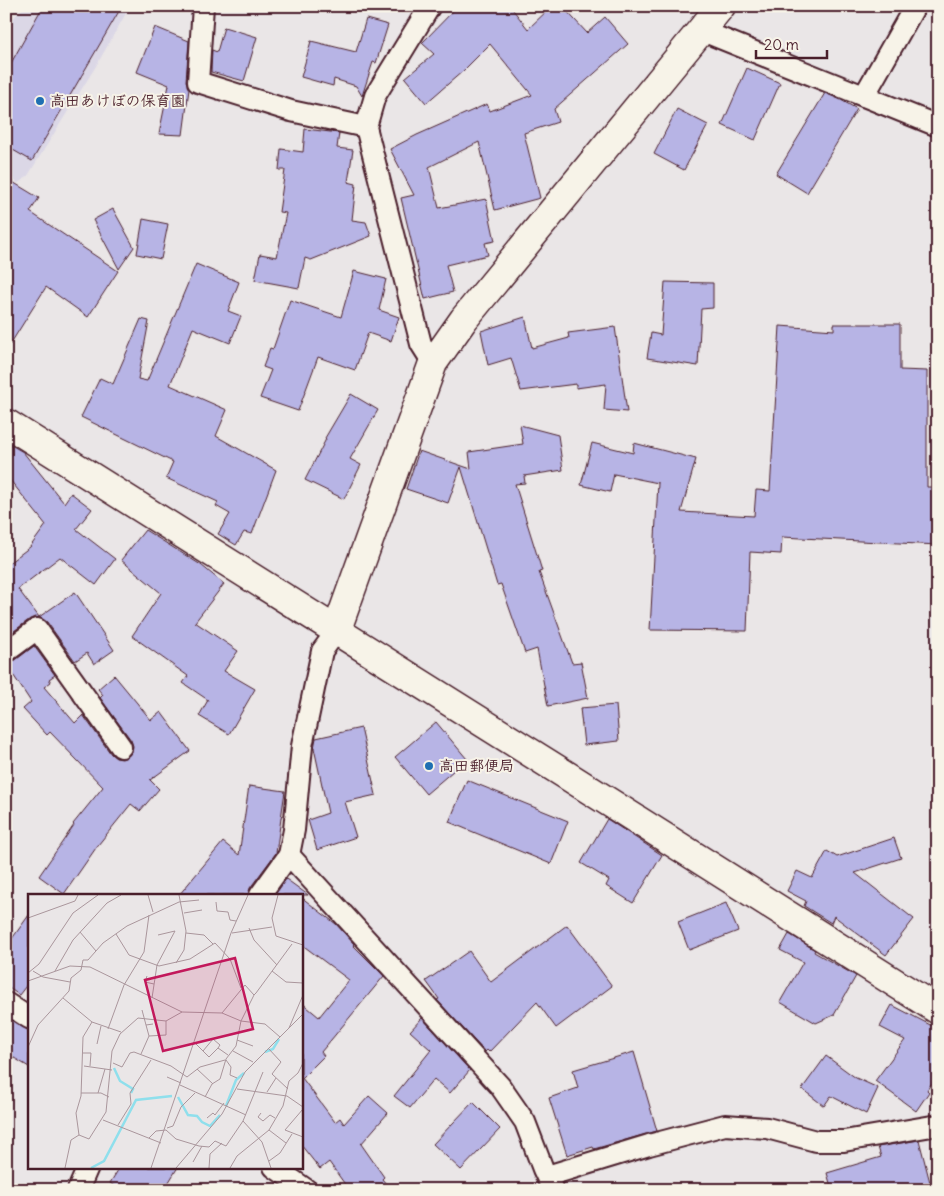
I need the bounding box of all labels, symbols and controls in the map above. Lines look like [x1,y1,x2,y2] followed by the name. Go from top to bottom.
[756,28,828,60] scale bar
[764,35,799,54] text: 20 m
[50,91,185,110] place label: 高田あけぼの保育園
[34,95,46,107] marker: 高田あけぼの保育園
[439,756,514,775] place label: 高田郵便局
[423,760,435,772] marker: 高田郵便局
[28,894,302,1168] inset map

